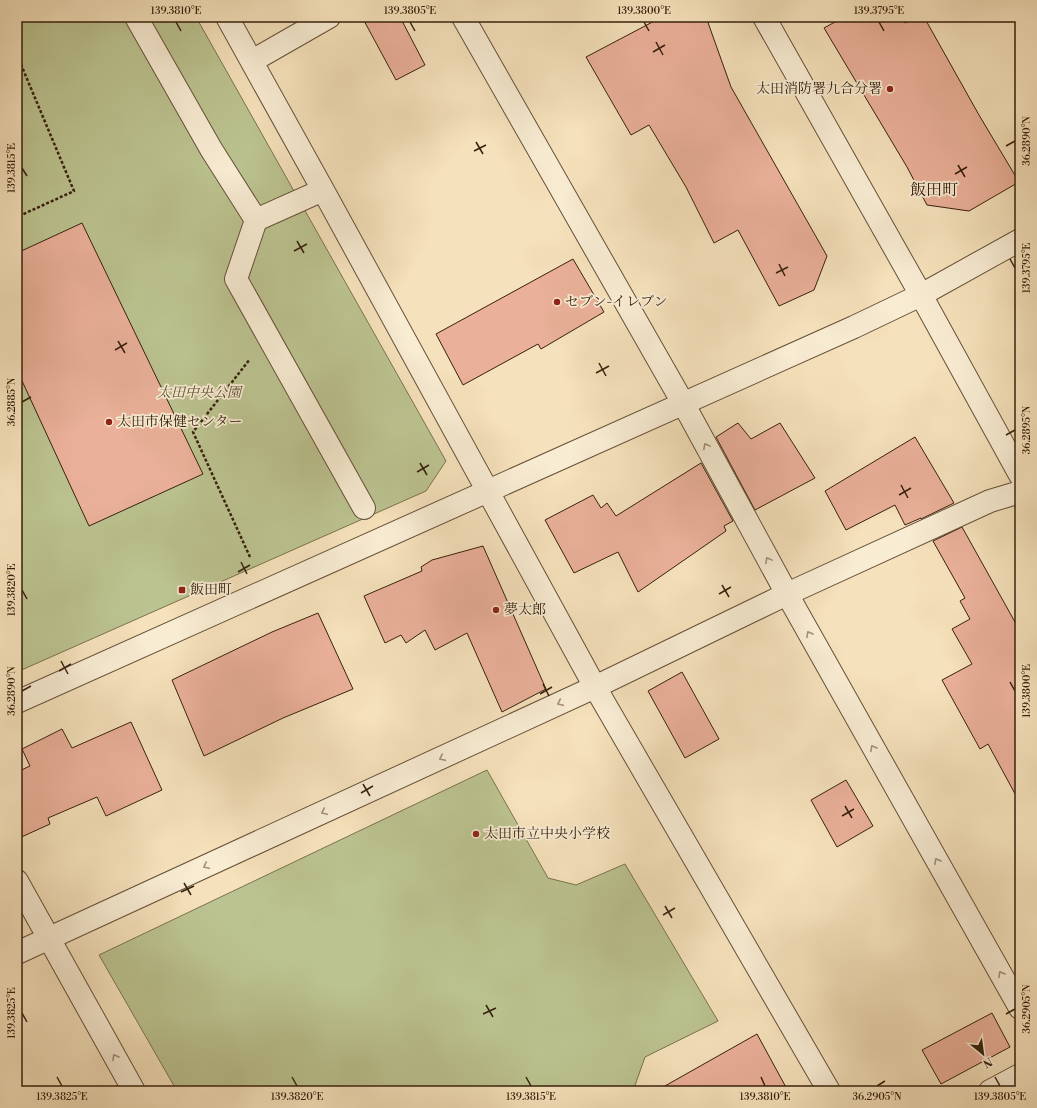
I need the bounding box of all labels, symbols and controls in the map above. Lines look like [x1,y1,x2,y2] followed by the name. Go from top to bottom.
[151,5,201,17] text: 139.3810°E
[384,5,436,17] text: 139.3805°E
[617,5,671,17] text: 139.3800°E
[854,5,904,17] text: 139.3795°E
[756,80,882,98] place label: 太田消防署九合分署
[885,84,895,94] marker: 太田消防署九合分署
[1021,116,1033,166] text: 36.2890°N
[6,143,18,193] text: 139.3815°E
[910,180,958,200] district label: 飯田町
[1021,243,1033,293] text: 139.3795°E
[565,293,667,311] place label: セブン-イレブン
[552,297,562,307] marker: セブン-イレブン
[6,377,18,426] text: 36.2885°N
[157,384,243,402] park label: 太田中央公園
[1021,405,1033,454] text: 36.2895°N
[117,413,242,431] place label: 太田市保健センター
[104,417,114,427] marker: 太田市保健センター
[704,443,711,450] one-way arrow
[766,557,773,564] one-way arrow
[6,564,18,616] text: 139.3820°E
[190,581,232,599] place label: 飯田町
[177,585,187,595] marker: 飯田町
[504,601,546,619] place label: 夢太郎
[491,605,501,615] marker: 夢太郎
[807,631,814,639] one-way arrow
[1021,664,1033,718] text: 139.3800°E
[6,666,18,716] text: 36.2890°N
[557,699,564,707] one-way arrow
[871,745,878,752] one-way arrow
[439,753,446,761] one-way arrow
[320,807,328,815] one-way arrow
[484,825,610,843] place label: 太田市立中央小学校
[471,829,481,839] marker: 太田市立中央小学校
[934,858,942,865] one-way arrow
[202,861,210,869] one-way arrow
[998,971,1005,978] one-way arrow
[1021,984,1033,1033] text: 36.2905°N
[6,987,18,1039] text: 139.3825°E
[963,1034,1003,1074] north arrow
[113,1054,120,1061] one-way arrow
[980,1054,995,1070] text: N
[36,1091,88,1103] text: 139.3825°E
[271,1091,323,1103] text: 139.3820°E
[506,1091,556,1103] text: 139.3815°E
[740,1091,790,1103] text: 139.3810°E
[853,1091,902,1103] text: 36.2905°N
[974,1091,1026,1103] text: 139.3805°E

